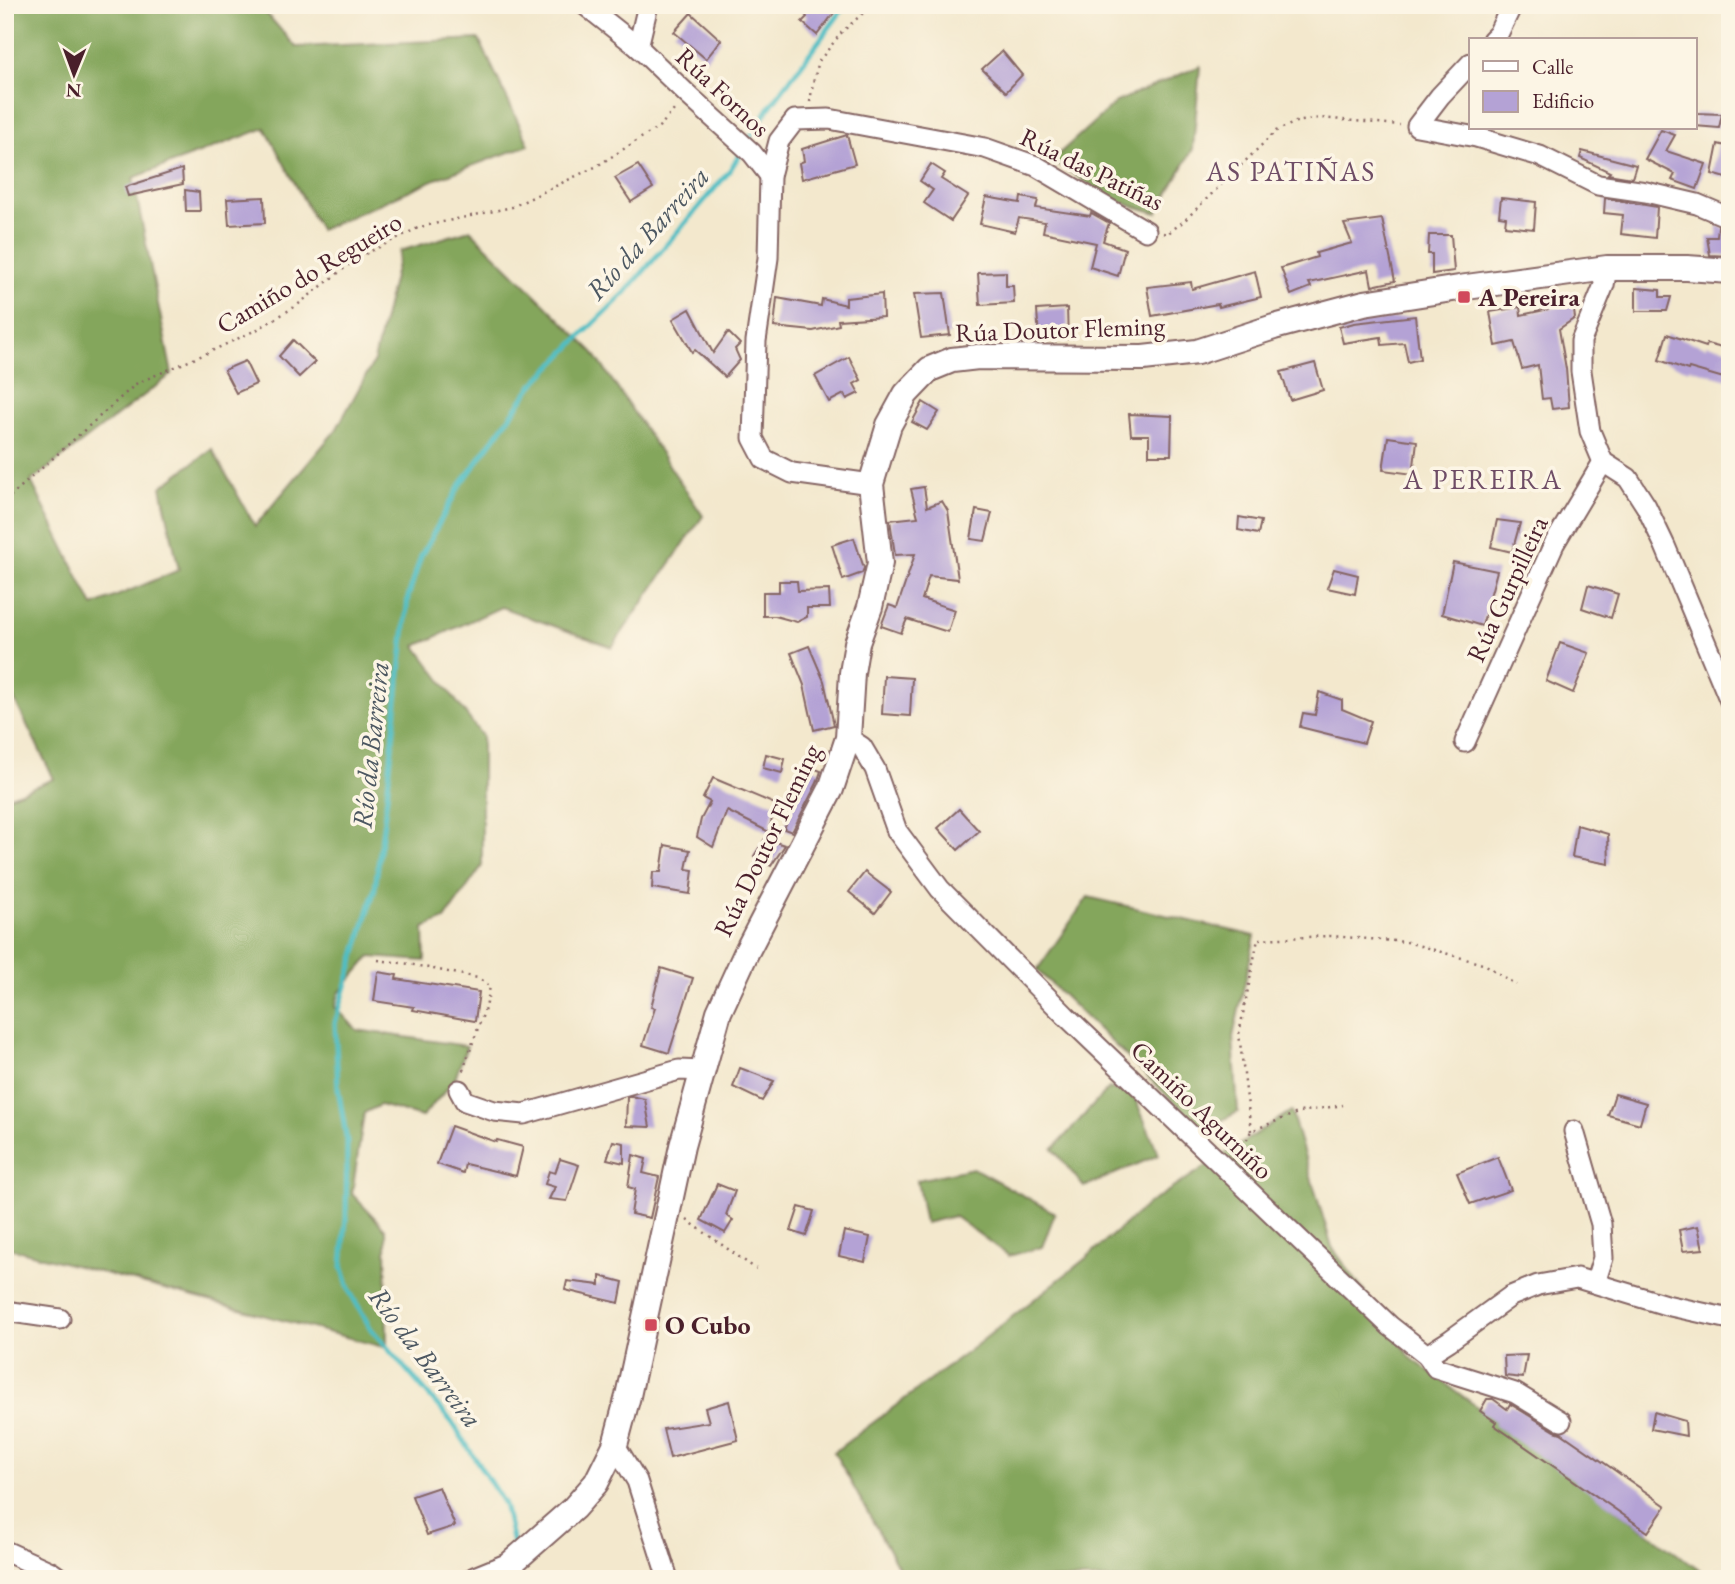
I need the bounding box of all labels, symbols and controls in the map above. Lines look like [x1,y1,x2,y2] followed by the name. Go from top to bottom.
[38,38,108,108] north arrow
[1469,38,1696,130] legend
[669,40,777,144] street label: Rúa Fornos
[1532,53,1574,80] text: Calle
[65,78,82,103] text: N
[1532,87,1594,114] text: Edificio
[1015,120,1169,218] street label: Rúa das Patiñas
[1205,153,1376,189] district label: AS PATIÑAS
[577,159,717,307] water label: Río da Barreira
[210,204,408,342] street label: Camiño do Regueiro
[1477,280,1580,314] place label: A Pereira
[1456,289,1472,305] marker: A Pereira
[954,308,1166,350] street label: Rúa Doutor Fleming
[1402,461,1563,497] district label: A PEREIRA
[1458,510,1556,667] street label: Rúa Gurpilleira
[343,660,397,830] water label: Río da Barreira
[706,737,829,942] street label: Rúa Doutor Fleming
[1123,1033,1281,1187] street label: Camiño Agurniño
[361,1279,491,1435] water label: Río da Barreira
[665,1308,751,1342] place label: O Cubo
[643,1317,659,1333] marker: O Cubo

